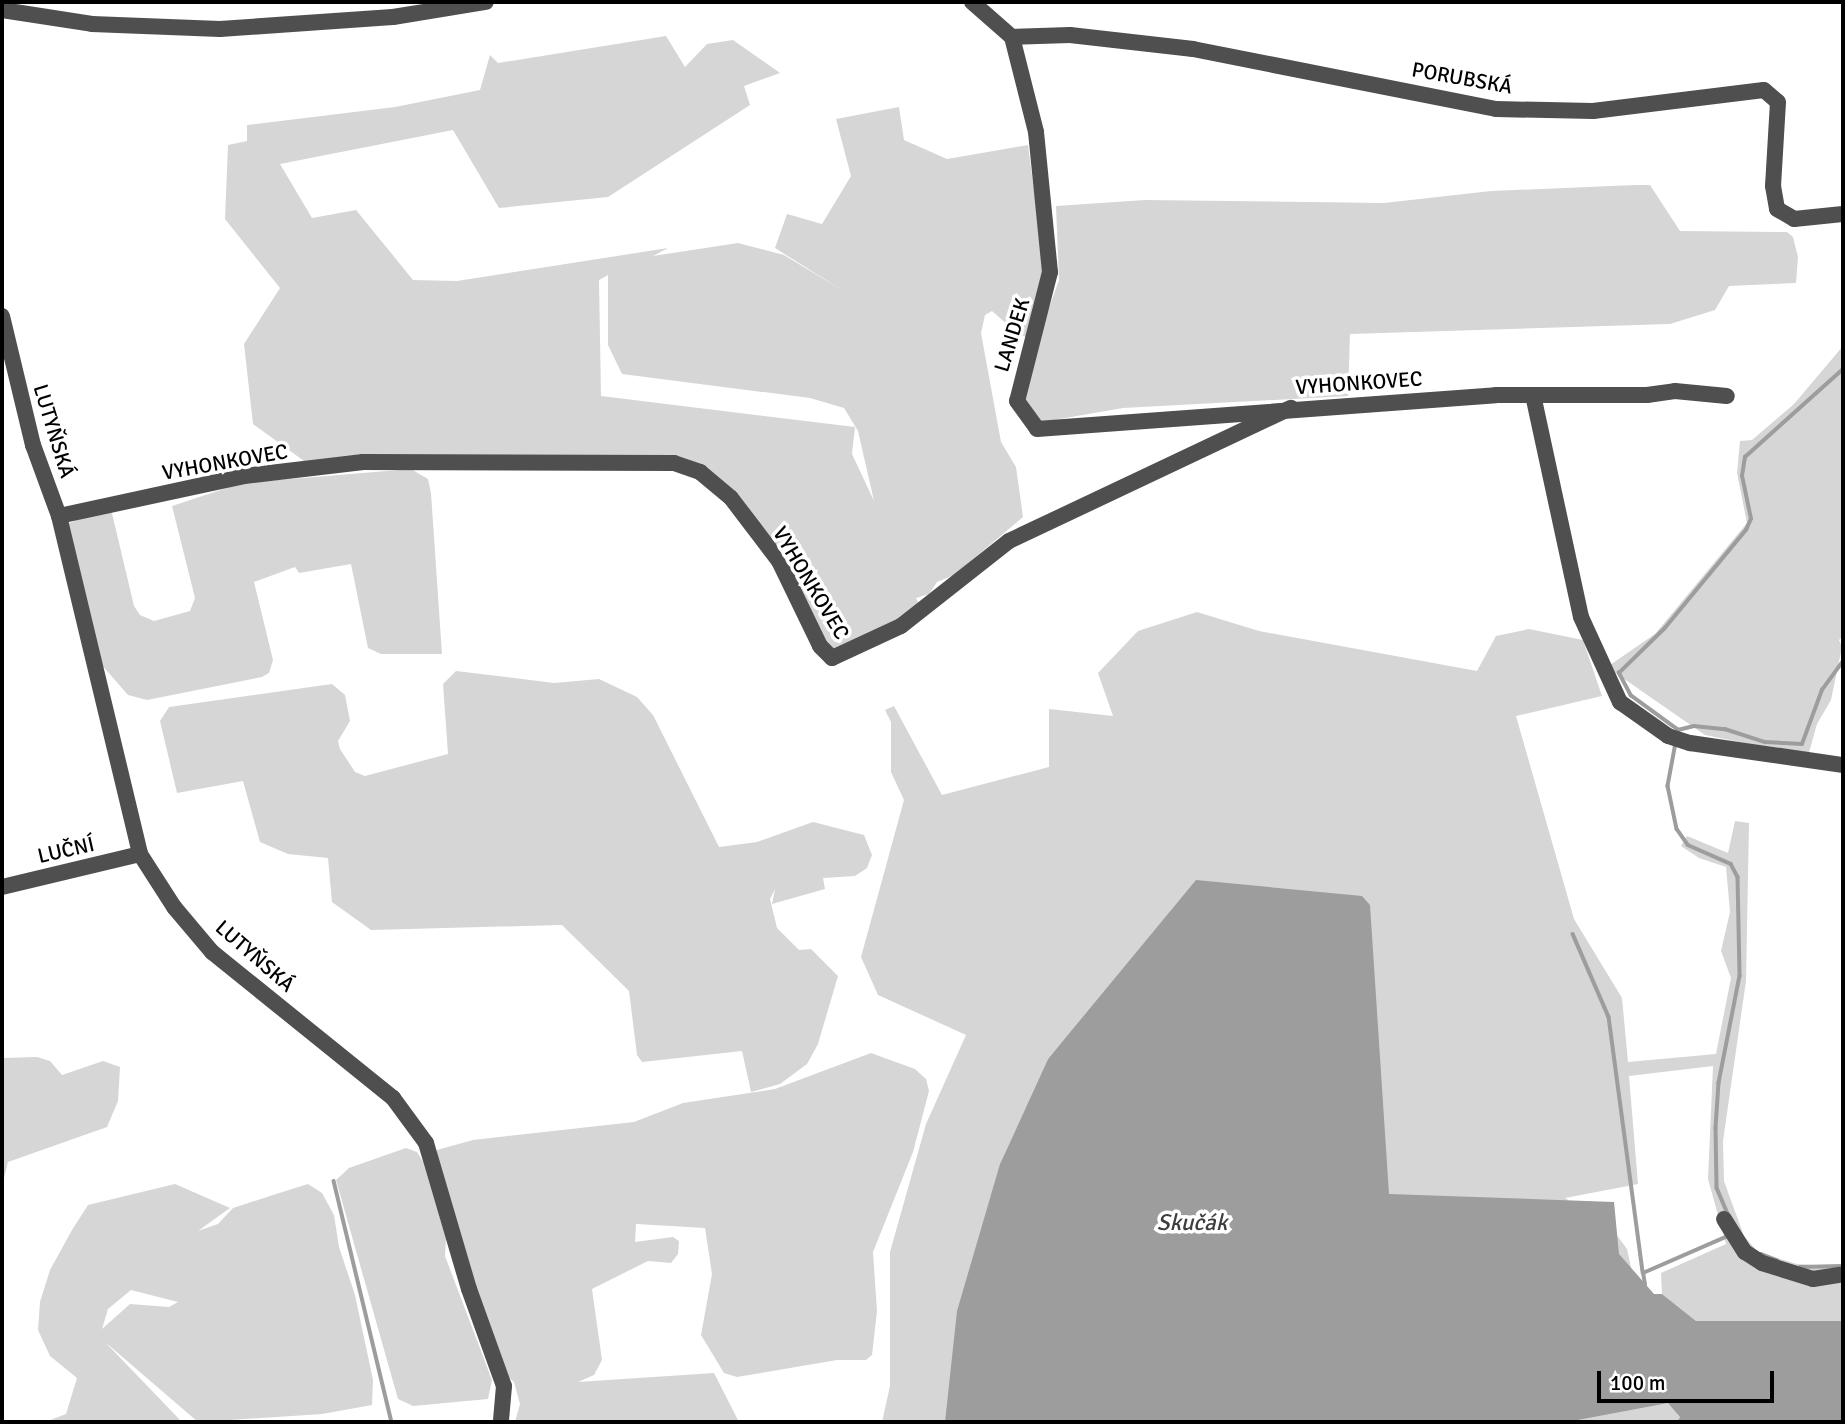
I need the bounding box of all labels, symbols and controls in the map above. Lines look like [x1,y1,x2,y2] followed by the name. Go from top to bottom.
[1410,57,1514,99] street label: PORUBSKÁ
[989,295,1035,375] street label: LANDEK
[1295,366,1423,400] street label: VYHONKOVEC
[28,381,80,481] street label: LUTYŇSKÁ
[160,439,290,485] street label: VYHONKOVEC
[767,522,855,644] street label: VYHONKOVEC
[35,831,97,869] street label: LUČNÍ
[210,915,300,997] street label: LUTYŇSKÁ
[1157,1209,1227,1237] water label: Skučák
[1600,1358,1777,1402] scale bar
[1610,1370,1665,1396] text: 100 m

